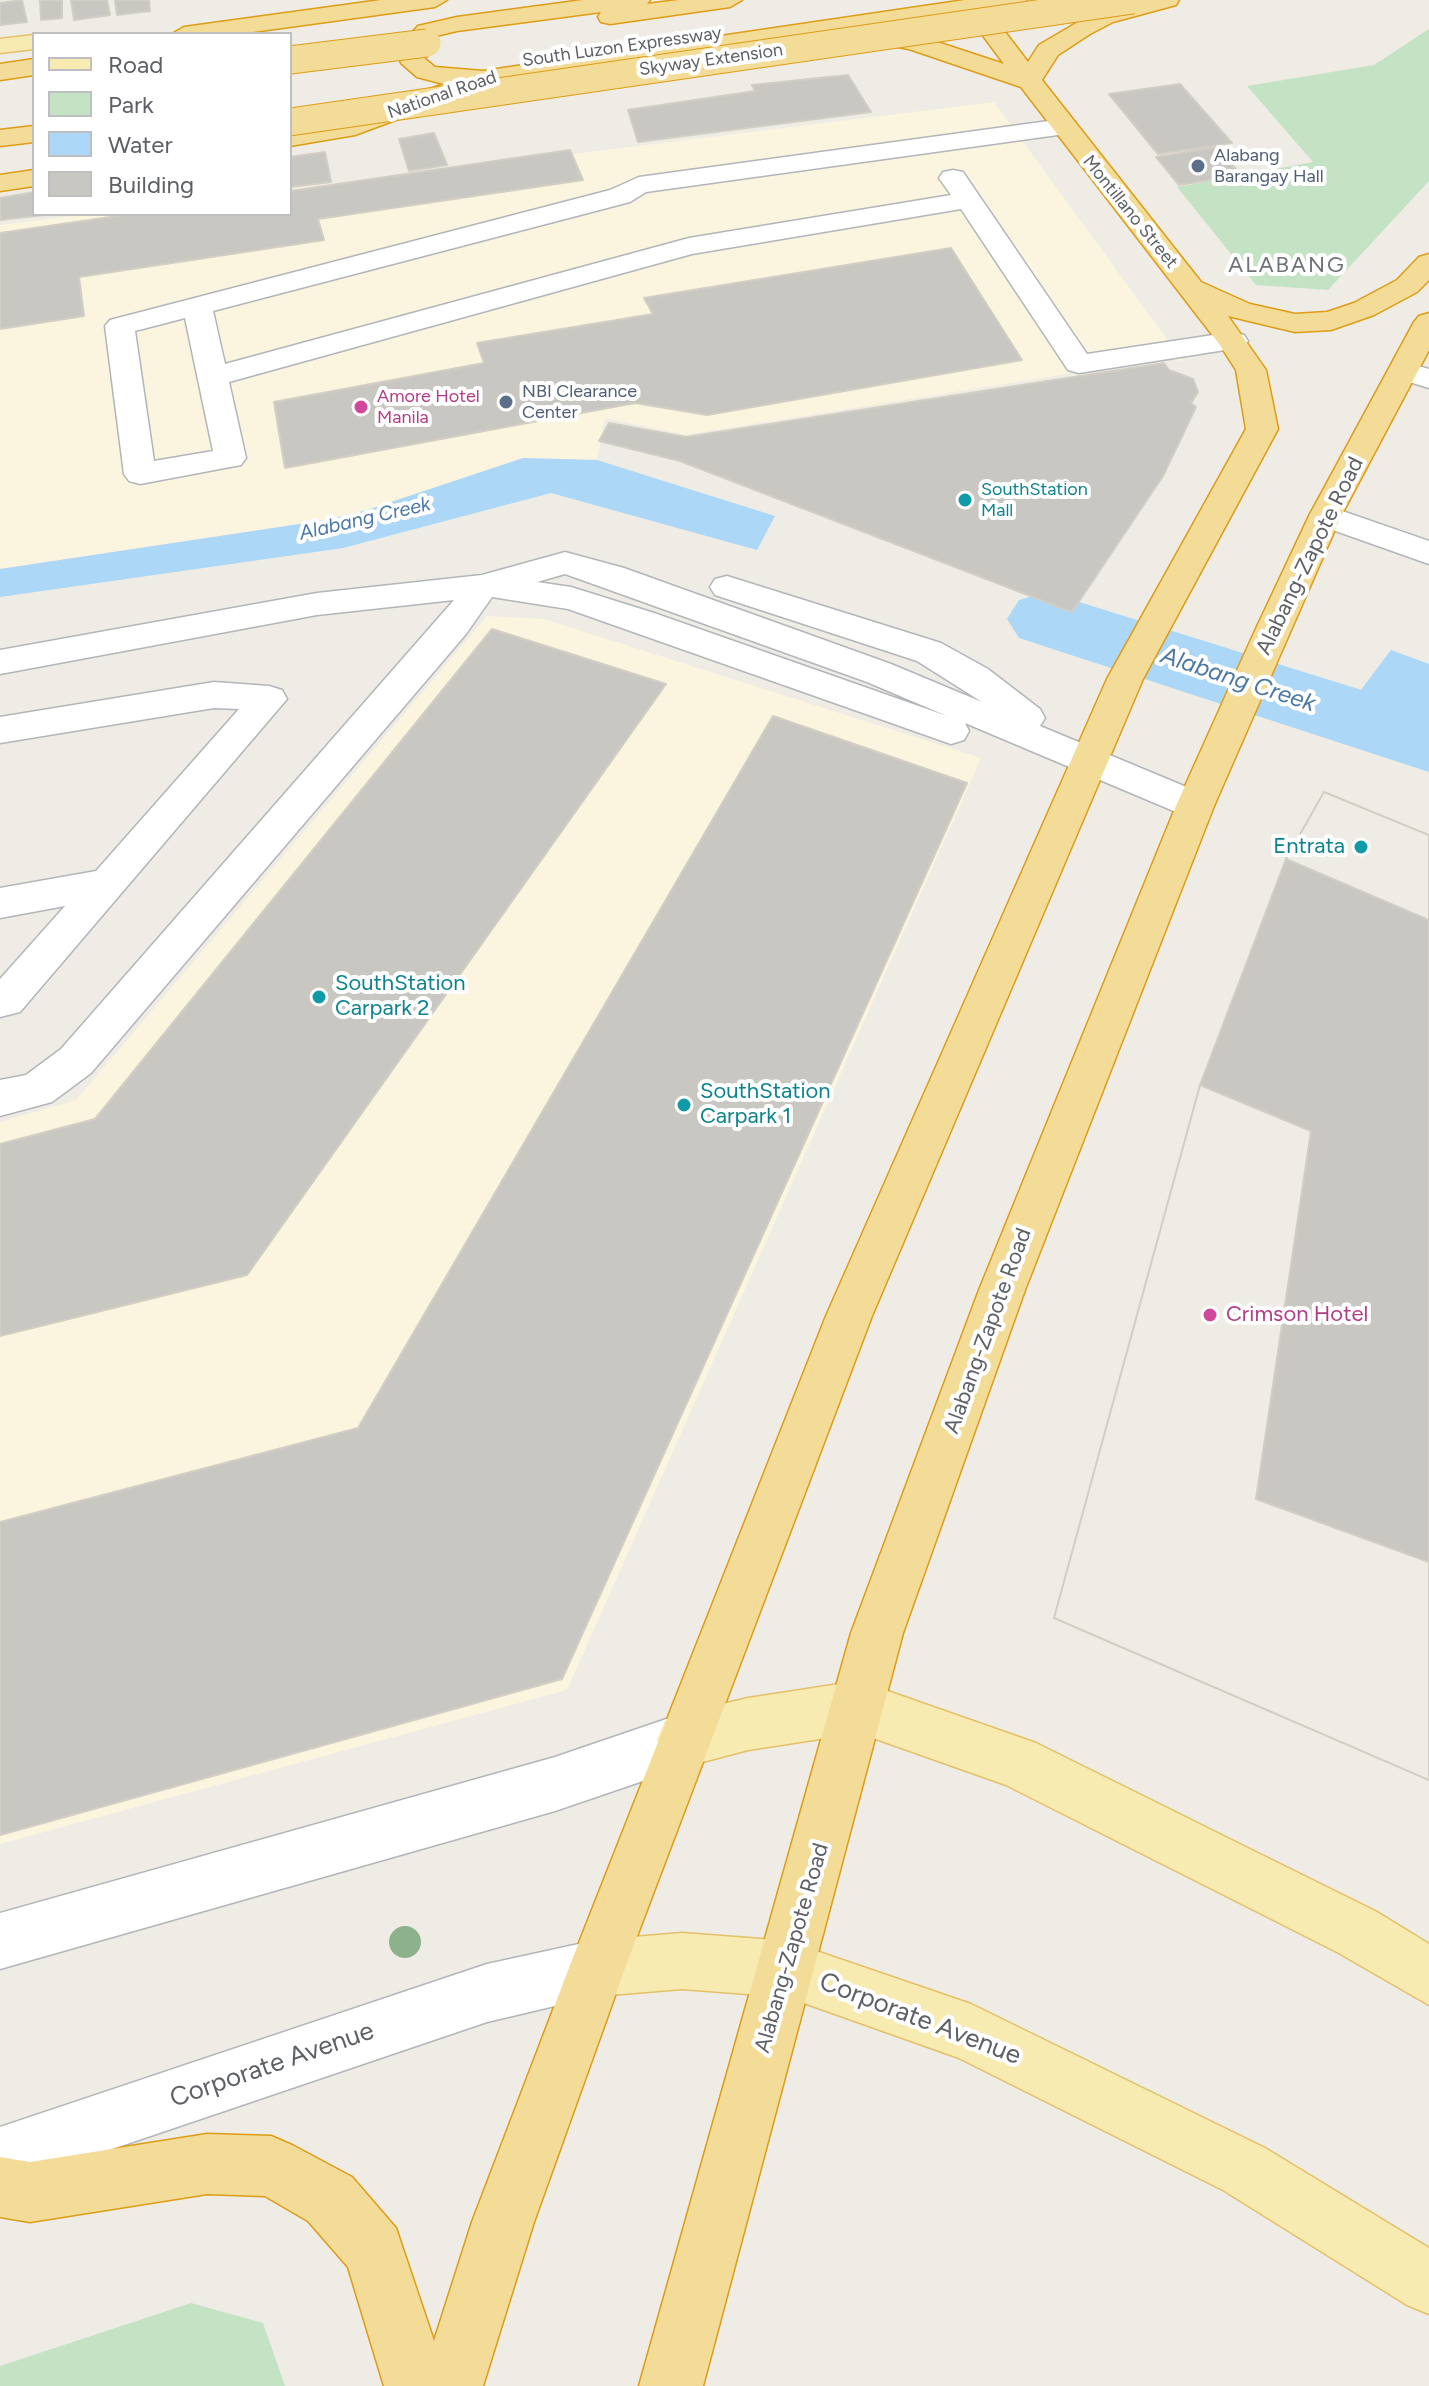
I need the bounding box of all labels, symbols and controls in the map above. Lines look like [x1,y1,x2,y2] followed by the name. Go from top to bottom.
[521,22,723,72] street label: South Luzon Expressway
[32,32,292,216] legend
[638,39,784,81] street label: Skyway Extension
[108,50,163,79] text: Road
[385,66,499,124] street label: National Road
[108,90,154,119] text: Park
[108,130,173,159] text: Water
[1214,145,1324,188] place label: Alabang Barangay Hall
[1078,151,1182,273] street label: Montillano Street
[1189,157,1207,175] marker: Alabang Barangay Hall
[108,170,194,199] text: Building
[1228,253,1346,279] district label: ALABANG
[522,381,637,424] place label: NBI Clearance Center
[377,386,480,428] place label: Amore Hotel Manila
[497,393,515,411] marker: NBI Clearance Center
[352,398,370,416] marker: Amore Hotel Manila
[1251,453,1369,659] street label: Alabang-Zapote Road
[981,479,1088,522] place label: SouthStation Mall
[956,491,974,509] marker: SouthStation Mall
[297,492,433,546] water label: Alabang Creek
[1157,641,1319,719] water label: Alabang Creek
[1273,834,1345,860] place label: Entrata
[1352,838,1370,856] marker: Entrata
[335,971,466,1022] place label: SouthStation Carpark 2
[310,988,328,1006] marker: SouthStation Carpark 2
[700,1079,831,1130] place label: SouthStation Carpark 1
[675,1096,693,1114] marker: SouthStation Carpark 1
[939,1225,1037,1437] street label: Alabang-Zapote Road
[1226,1302,1368,1328] place label: Crimson Hotel
[1201,1306,1219,1324] marker: Crimson Hotel
[749,1840,835,2056] street label: Alabang-Zapote Road
[815,1966,1025,2072] street label: Corporate Avenue
[166,2016,378,2114] street label: Corporate Avenue

